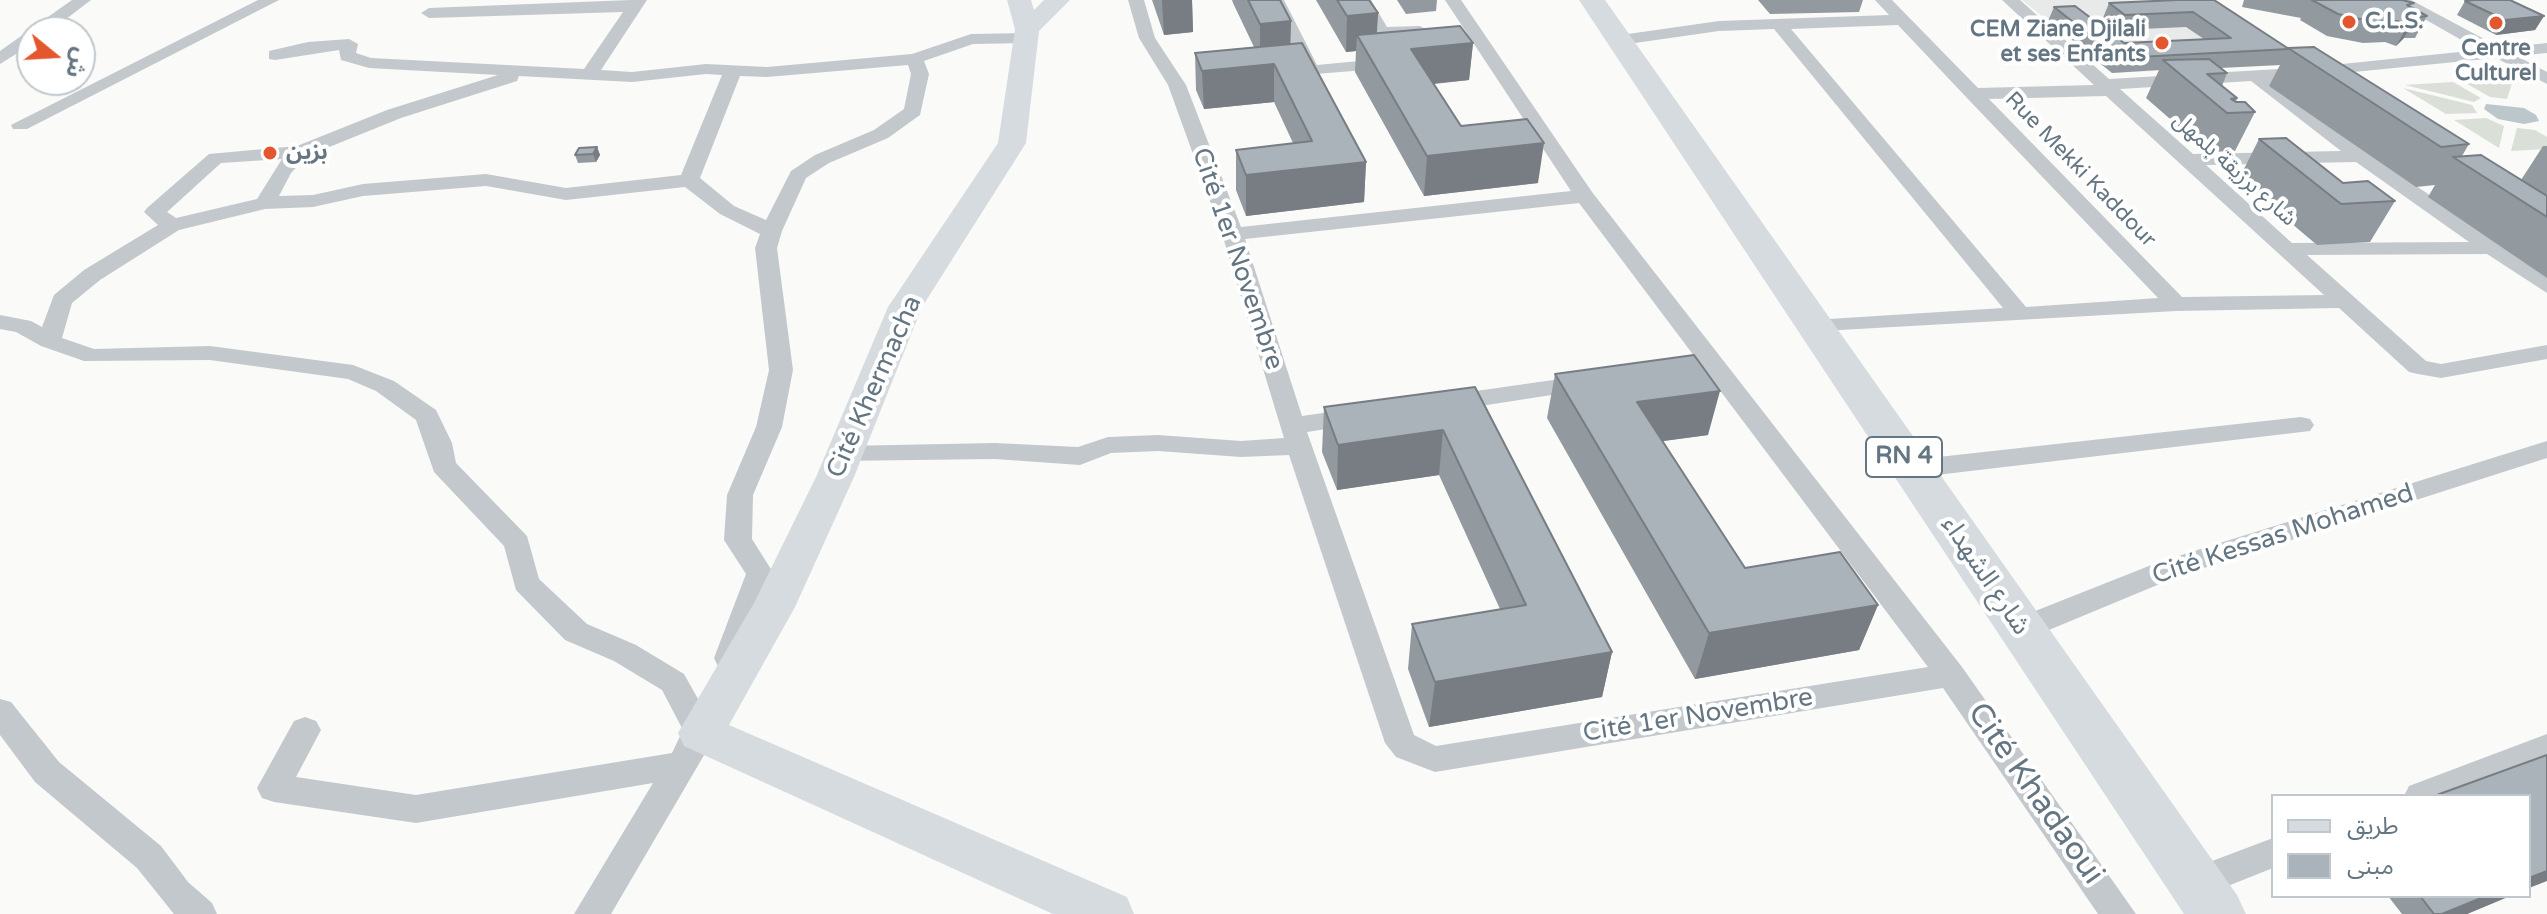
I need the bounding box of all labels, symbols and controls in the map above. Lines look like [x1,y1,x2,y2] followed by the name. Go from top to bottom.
[2365,9,2424,35] place label: C.L.S.
[2340,13,2358,31] marker: C.L.S.
[2487,14,2505,32] marker: Centre Culturel
[16,16,96,96] north arrow
[1970,17,2146,68] place label: CEM Ziane Djilali et ses Enfants
[2153,34,2171,52] marker: CEM Ziane Djilali et ses Enfants
[2455,36,2537,88] place label: Centre Culturel
[60,44,94,81] text: ش
[1999,87,2161,253] street label: Rue Mekki Kaddour
[2167,108,2301,232] street label: شارع برزيقة بلمهل
[286,140,328,166] place label: بزين
[261,144,279,162] marker: بزين
[1184,144,1290,374] street label: Cité 1er Novembre
[821,291,929,483] street label: Cité Khermacha
[1866,437,1942,477] road number: RN 4
[2148,478,2418,592] street label: Cité Kessas Mohamed
[1934,511,2036,641] street label: شارع الشهداء
[1581,682,1815,750] street label: Cité 1er Novembre
[1958,696,2112,892] street label: Cité Khadaoui
[2271,794,2531,898] legend
[2347,812,2399,841] text: طريق
[2347,852,2394,881] text: مبنى

